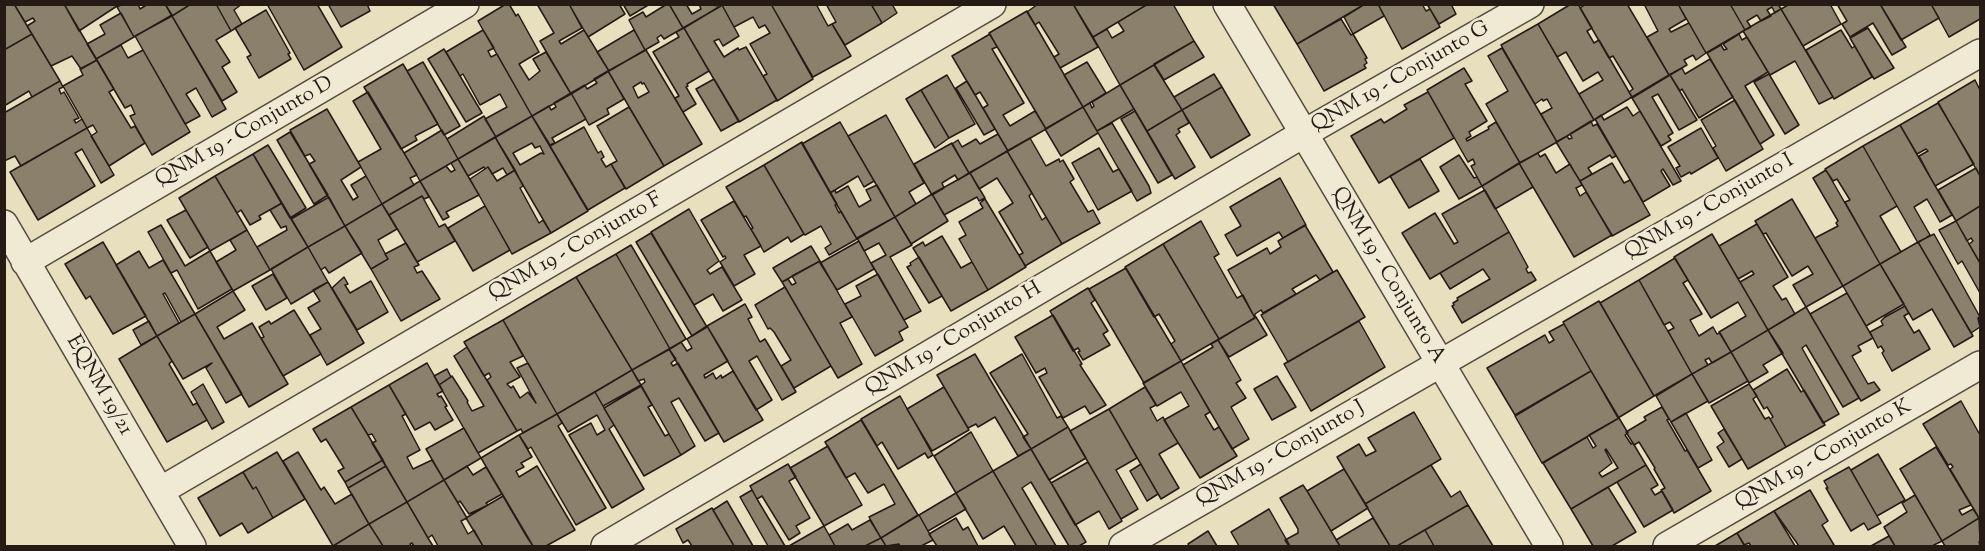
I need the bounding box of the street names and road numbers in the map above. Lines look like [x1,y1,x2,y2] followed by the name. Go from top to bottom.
[1307,17,1495,139] street label: QNM 19 - Conjunto G
[152,72,338,194] street label: QNM 19 - Conjunto D
[1621,149,1799,267] street label: QNM 19 - Conjunto I
[1324,183,1450,369] street label: QNM 19 - Conjunto A
[485,188,667,308] street label: QNM 19 - Conjunto F
[861,277,1047,403] street label: QNM 19 - Conjunto H
[59,331,137,441] street label: EQNM 19/21
[1731,395,1917,517] street label: QNM 19 - Conjunto K
[1192,397,1370,513] street label: QNM 19 - Conjunto J

